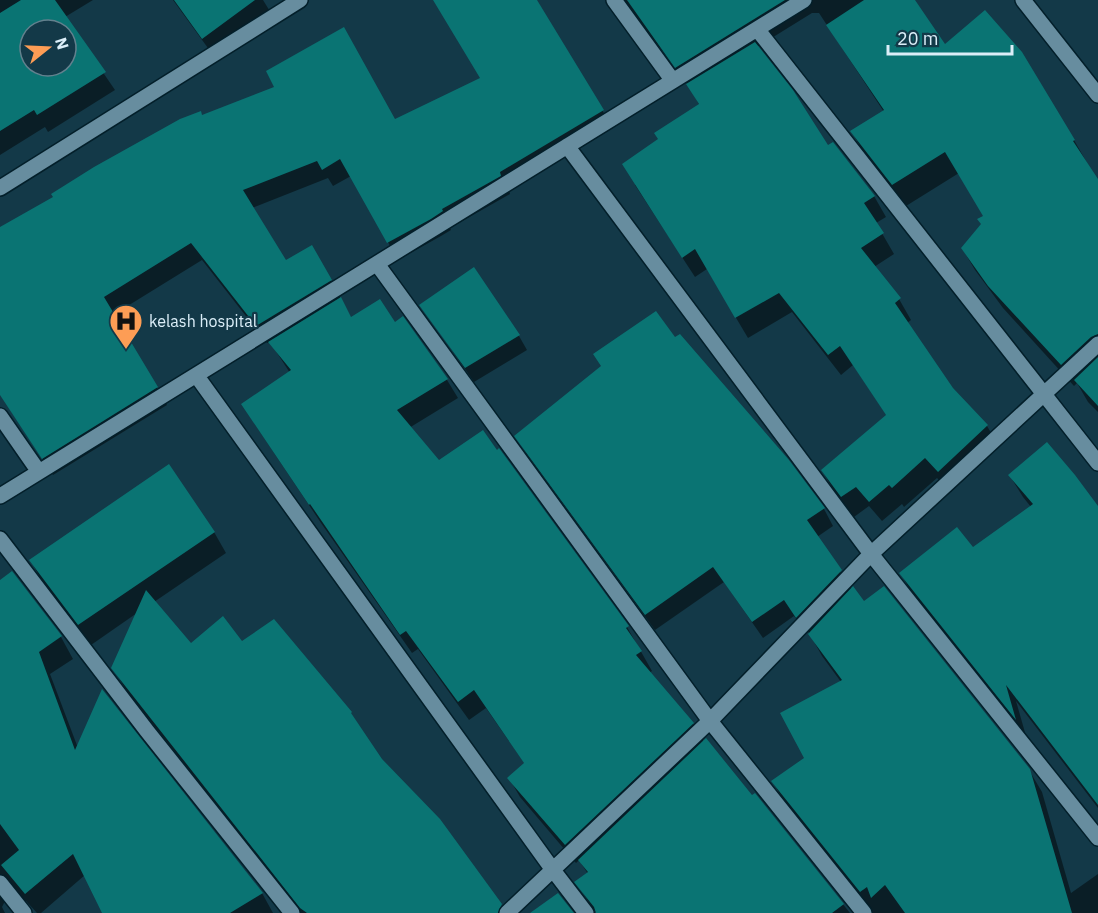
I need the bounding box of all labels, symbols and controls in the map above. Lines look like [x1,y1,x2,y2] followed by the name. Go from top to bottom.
[18,18,78,78] north arrow
[888,18,1012,56] scale bar
[897,27,939,50] text: 20 m
[51,35,74,52] text: N
[108,303,144,350] hospital icon: kelash hospital
[149,311,257,331] place label: kelash hospital

